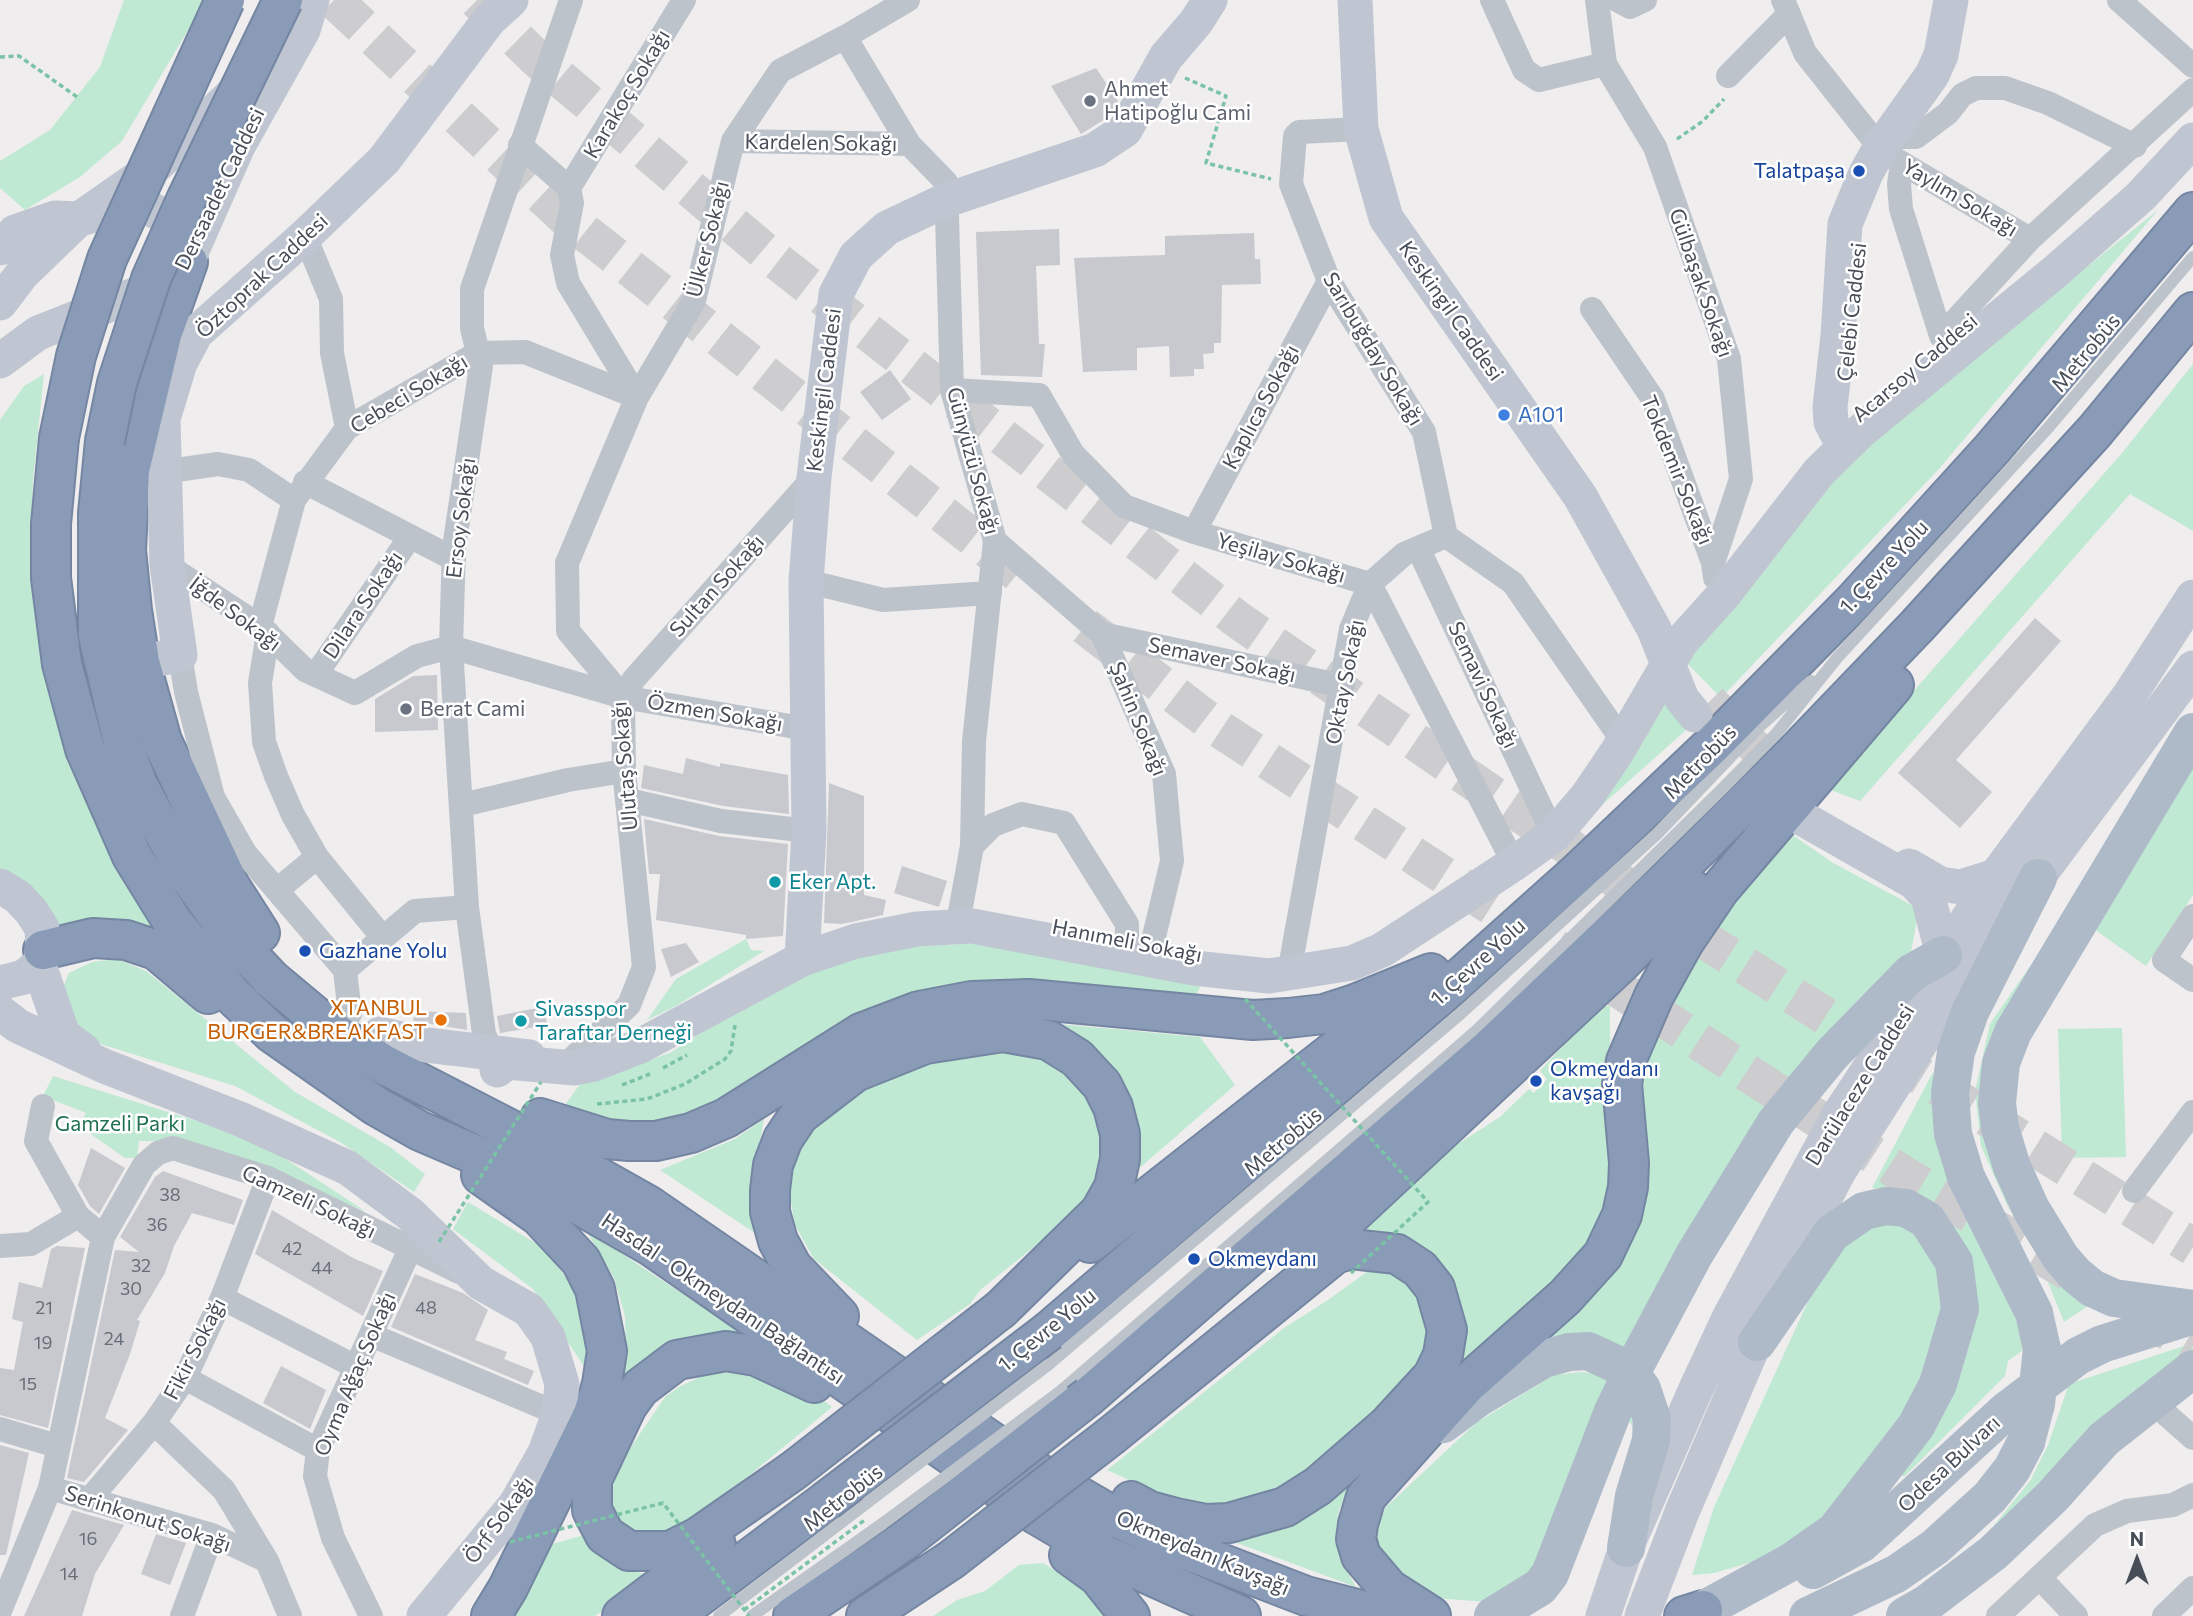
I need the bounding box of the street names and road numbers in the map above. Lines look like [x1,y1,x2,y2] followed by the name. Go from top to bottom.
[579,25,675,163] street label: Karakoç Sokağı
[170,104,270,274] street label: Dersaadet Caddesi
[744,129,898,157] street label: Kardelen Sokağı
[1898,154,2022,242] street label: Yaylım Sokağı
[681,178,735,300] street label: Ülker Sokağı
[1664,205,1738,361] street label: Gülbaşak Sokağı
[191,208,333,344] street label: Öztoprak Caddesi
[1393,236,1509,386] street label: Keskingil Caddesi
[1832,241,1872,383] street label: Çelebi Caddesi
[1317,268,1429,430] street label: Sarıbuğday Sokağı
[801,307,847,473] street label: Keskingil Caddesi
[1847,308,1983,428] street label: Acarsoy Caddesi
[2046,309,2126,397] street label: Metrobüs
[1218,340,1304,474] street label: Kaplıca Sokağı
[346,349,472,439] street label: Cebeci Sokağı
[941,384,1005,538] street label: Günyüzü Sokağı
[1636,392,1718,548] street label: Tokdemir Sokağı
[441,456,481,580] street label: Ersoy Sokağı
[1834,515,1934,619] street label: 1. Çevre Yolu
[1214,528,1348,588] street label: Yeşilay Sokağı
[664,530,770,642] street label: Sultan Sokağı
[318,546,408,664] street label: Dilara Sokağı
[184,571,286,657] street label: İğde Sokağı
[1321,617,1369,747] street label: Oktay Sokağı
[1443,618,1523,752] street label: Semavi Sokağı
[1146,632,1298,688] street label: Semaver Sokağı
[1104,658,1172,780] street label: Şahin Sokağı
[645,689,785,737] street label: Özmen Sokağı
[607,700,643,832] street label: Ulutaş Sokağı
[1658,719,1742,805] street label: Metrobüs
[1426,913,1530,1011] street label: 1. Çevre Yolu
[1050,914,1204,968] street label: Hanımeli Sokağı
[1800,1000,1920,1170] street label: Darülaceze Caddesi
[1239,1102,1327,1182] street label: Metrobüs
[238,1160,380,1244] street label: Gamzeli Sokağı
[597,1208,849,1390] street label: Hasdal - Okmeydanı Bağlantısı
[993,1283,1101,1377] street label: 1. Çevre Yolu
[309,1288,401,1460] street label: Oyma Ağaç Sokağı
[159,1294,231,1404] street label: Fikir Sokağı
[1893,1410,2005,1518] street label: Odesa Bulvarı
[798,1459,888,1537] street label: Metrobüs
[459,1471,539,1569] street label: Örf Sokağı
[62,1480,234,1558] street label: Serinkonut Sokağı
[1113,1505,1293,1601] street label: Okmeydanı Kavşağı

